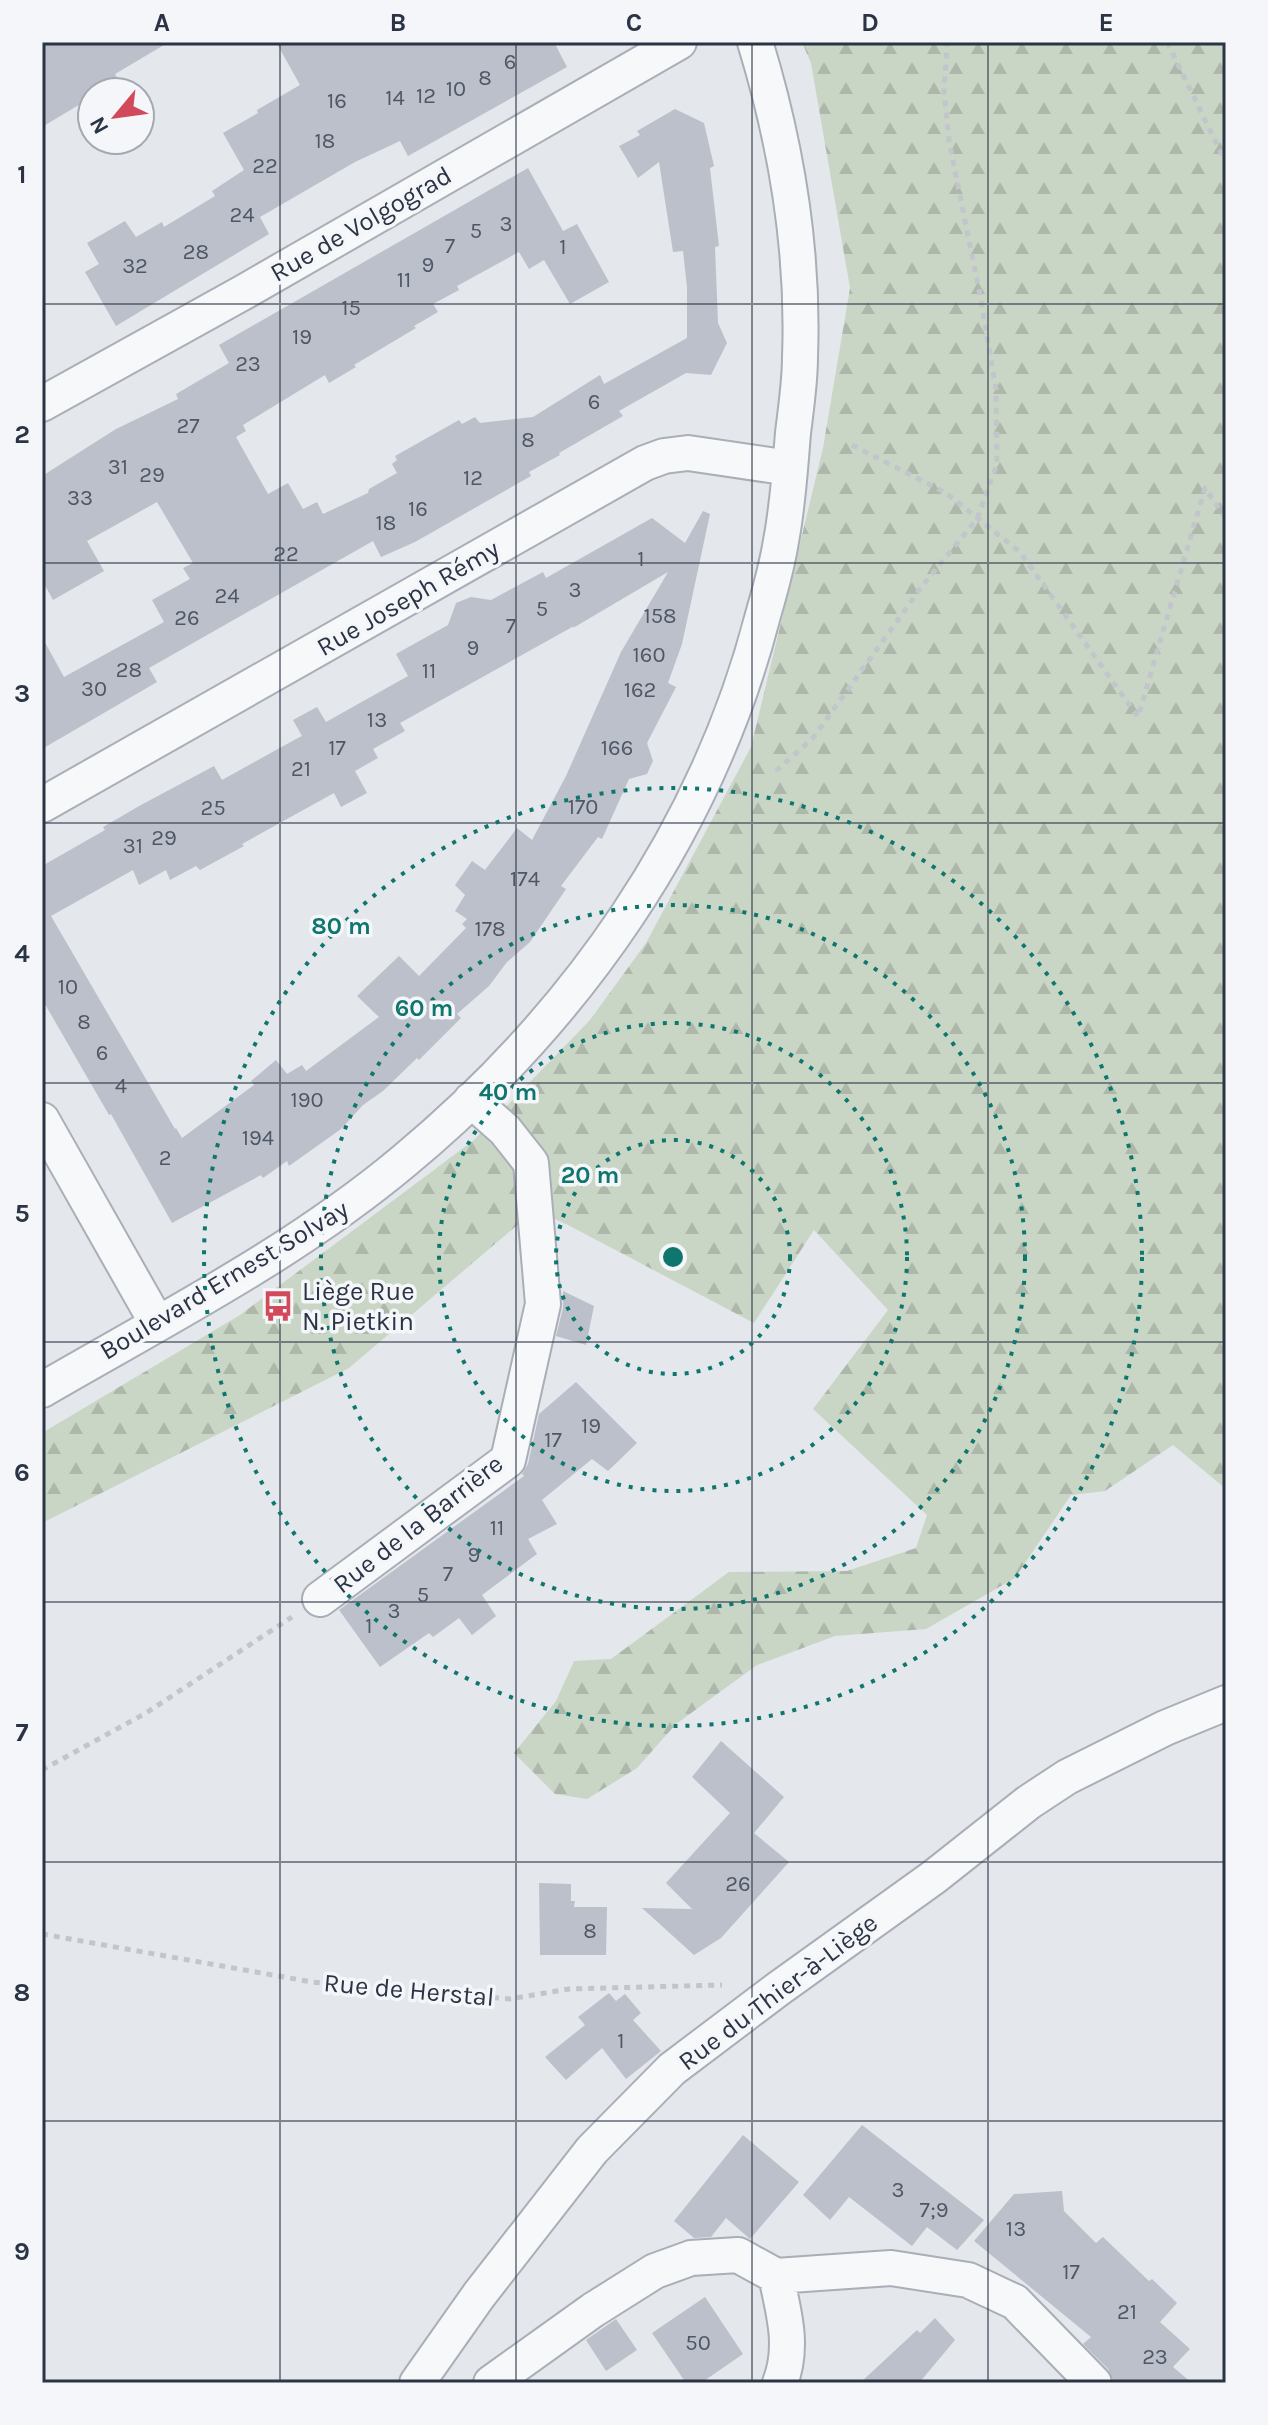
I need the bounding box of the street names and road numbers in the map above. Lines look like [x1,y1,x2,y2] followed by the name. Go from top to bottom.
[265,160,457,288] street label: Rue de Volgograd
[311,533,505,663] street label: Rue Joseph Rémy
[94,1193,354,1367] street label: Boulevard Ernest Solvay
[327,1448,509,1600] street label: Rue de la Barrière
[672,1907,884,2077] street label: Rue du Thier-à-Liège
[322,1967,496,2013] street label: Rue de Herstal

